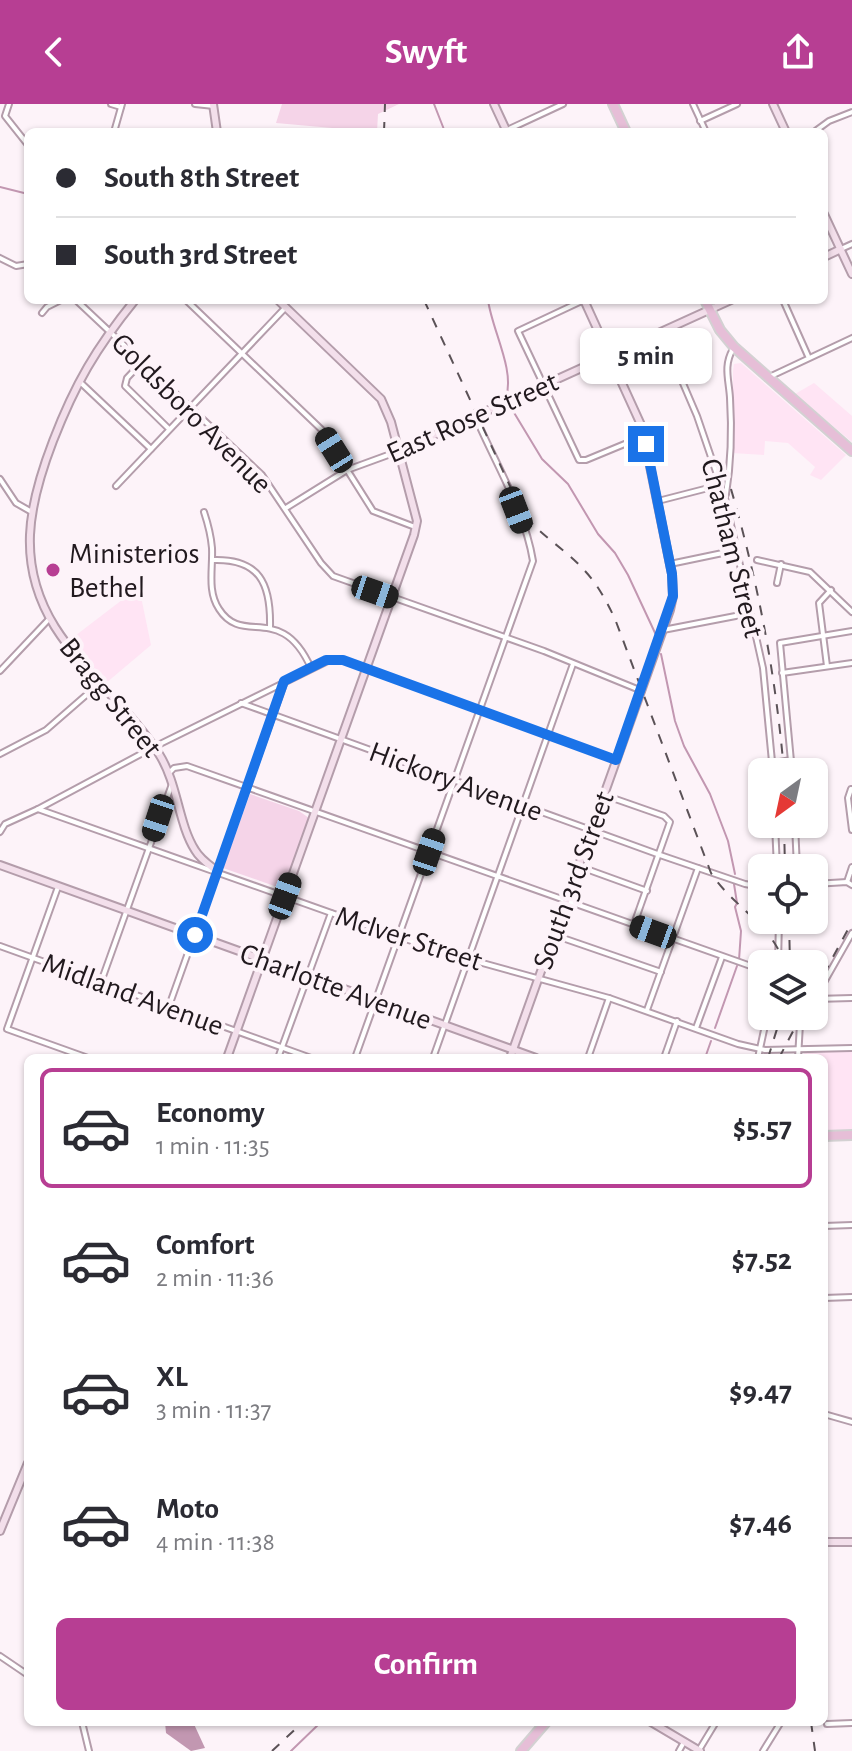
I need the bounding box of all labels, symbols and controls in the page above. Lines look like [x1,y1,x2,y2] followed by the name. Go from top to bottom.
[32,30,76,74] icon: back
[776,30,820,74] icon: share
[385,34,467,70] text: Swyft
[104,163,299,193] text: South 8th Street
[104,240,297,270] text: South 3rd Street
[105,328,277,500] street label: Goldsboro Avenue
[580,328,712,384] callout: 5 min
[618,343,674,369] text: 5 min
[382,367,563,469] street label: East Rose Street
[311,423,357,477] car
[628,426,664,462] route end
[695,456,769,641] street label: Chatham Street
[496,483,536,537] car
[69,539,200,603] place label: Ministerios Bethel
[44,561,62,579] marker: Ministerios Bethel
[348,573,402,611] car
[53,632,167,763] street label: Bragg Street
[365,737,546,827] street label: Hickory Avenue
[748,758,828,838] north arrow
[748,758,828,1030] map controls
[528,787,620,973] street label: South 3rd Street
[139,791,177,845] car
[410,825,448,879] car
[748,854,828,934] button: locate
[266,869,304,923] car
[332,901,486,977] street label: McIver Street
[626,913,680,951] car
[177,917,213,953] route start
[236,938,435,1036] street label: Charlotte Avenue
[38,948,227,1042] street label: Midland Avenue
[748,950,828,1030] button: layers
[60,1092,132,1164] icon: car
[156,1098,265,1128] text: Economy
[733,1113,792,1143] text: $5.57
[156,1133,270,1159] text: 1 min · 11:35
[60,1224,132,1296] icon: car
[156,1230,255,1260] text: Comfort
[732,1245,792,1275] text: $7.52
[156,1265,274,1291] text: 2 min · 11:36
[60,1356,132,1428] icon: car
[156,1362,188,1392] text: XL
[729,1377,792,1407] text: $9.47
[156,1397,271,1423] text: 3 min · 11:37
[60,1488,132,1560] icon: car
[156,1494,219,1524] text: Moto
[729,1509,792,1539] text: $7.46
[156,1529,275,1555] text: 4 min · 11:38
[56,1618,796,1710] button: Confirm

